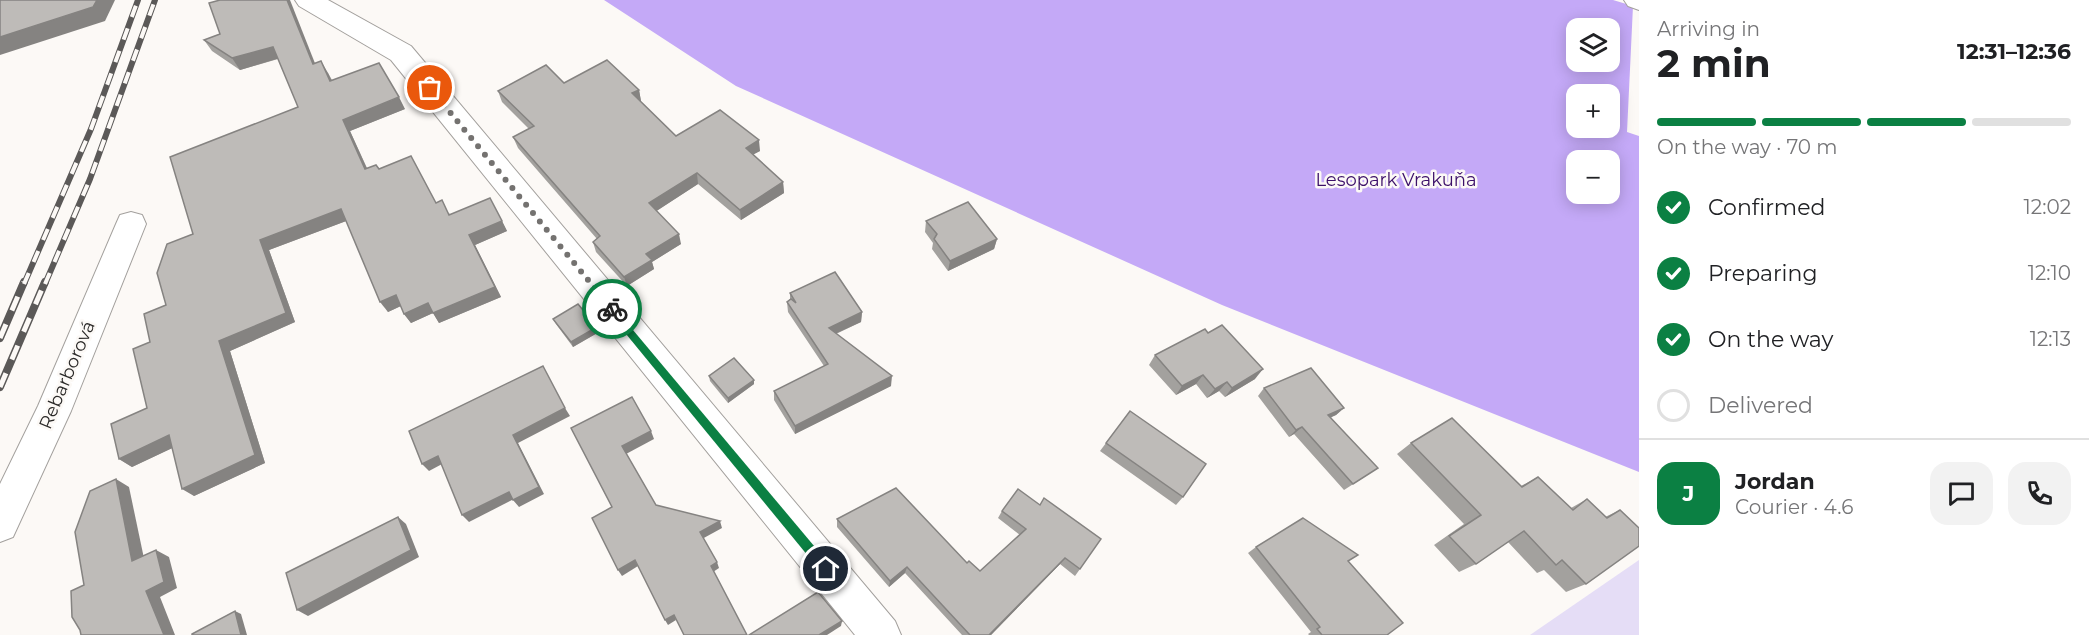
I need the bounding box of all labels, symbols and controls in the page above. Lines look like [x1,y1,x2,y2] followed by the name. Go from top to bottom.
[1657,17,1760,41] text: Arriving in
[1566,18,1620,204] map controls
[1566,18,1620,72] button: layers
[1957,38,2071,65] text: 12:31–12:36
[1657,39,1771,87] text: 2 min
[404,62,455,113] pin
[413,71,446,104] icon: bag
[1566,84,1620,138] button: +
[1657,135,1838,159] text: On the way · 70 m
[1566,150,1620,204] button: −
[1315,169,1477,191] park label: Lesopark Vrakuňa
[1657,191,1690,224] icon: check
[1708,194,1825,221] text: Confirmed
[2024,195,2071,219] text: 12:02
[1657,257,1690,290] icon: check
[1708,260,1817,287] text: Preparing
[2028,261,2071,285] text: 12:10
[582,279,642,339] courier
[596,293,629,326] icon: bike
[34,318,100,432] street label: Rebarborová
[1657,323,1690,356] icon: check
[1708,326,1833,353] text: On the way
[2030,327,2071,351] text: 12:13
[1708,392,1813,419] text: Delivered
[1930,462,1993,525] button: chat
[2008,462,2071,525] button: phone
[1735,468,1815,495] text: Jordan
[1683,480,1694,507] text: J
[1735,495,1853,519] text: Courier · 4.6
[800,543,851,594] pin
[809,552,842,585] icon: home

